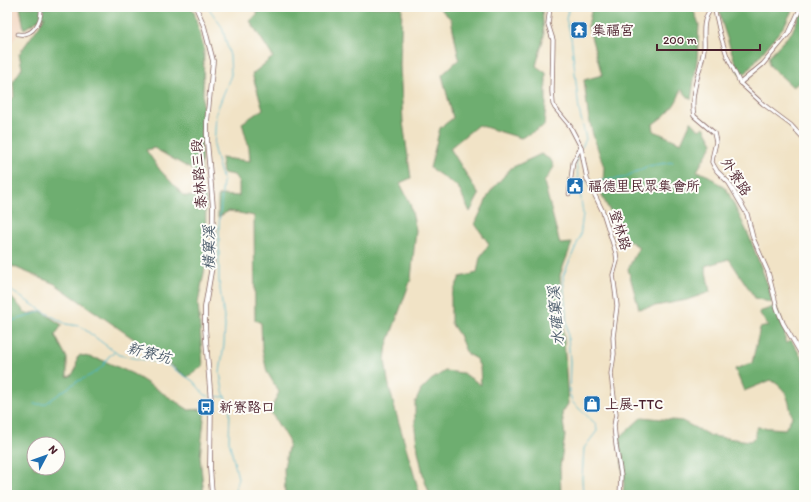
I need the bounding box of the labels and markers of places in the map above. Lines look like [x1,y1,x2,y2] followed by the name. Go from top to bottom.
[569,20,589,40] temple icon: 集福宮
[592,22,634,39] place label: 集福宮
[565,176,585,196] public building icon: 福德里民眾集會所
[588,178,700,195] place label: 福德里民眾集會所
[582,394,602,414] shop icon: 上展-TTC
[605,396,663,413] place label: 上展-TTC
[196,397,216,417] bus stop icon: 新寮路口
[219,399,275,416] place label: 新寮路口

